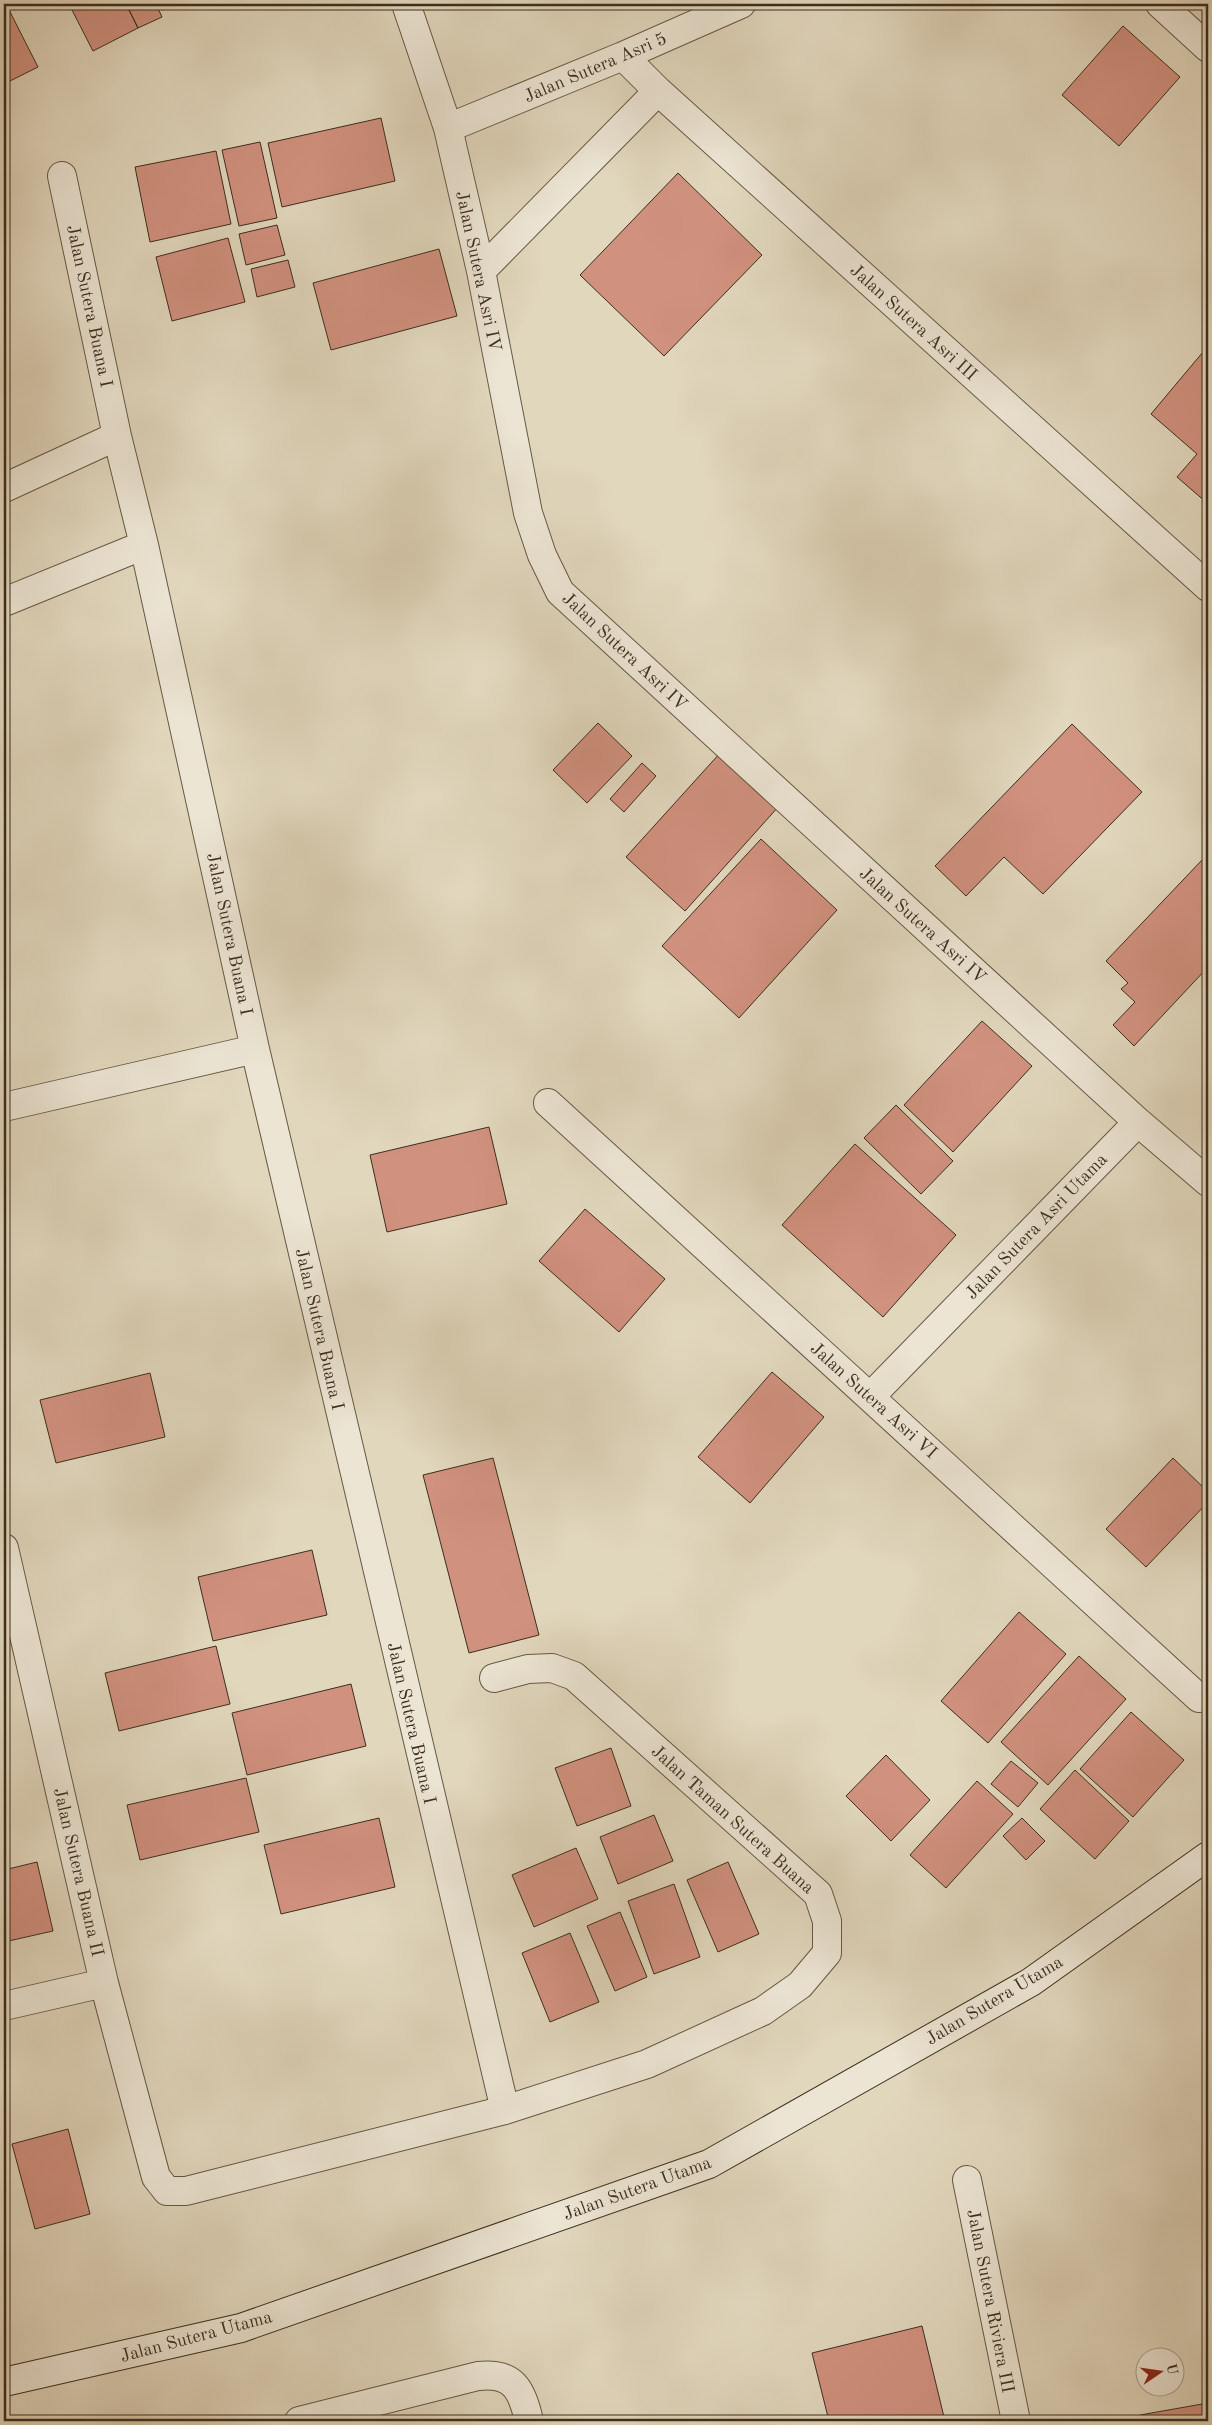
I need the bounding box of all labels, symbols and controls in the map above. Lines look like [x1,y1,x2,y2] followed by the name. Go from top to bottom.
[521,30,669,106] street label: Jalan Sutera Asri 5
[452,189,504,353] street label: Jalan Sutera Asri IV
[63,223,115,389] street label: Jalan Sutera Buana I
[846,261,980,384] street label: Jalan Sutera Asri III
[558,589,690,714] street label: Jalan Sutera Asri IV
[203,851,255,1017] street label: Jalan Sutera Buana I
[856,864,989,987] street label: Jalan Sutera Asri IV
[962,1150,1111,1303] street label: Jalan Sutera Asri Utama
[292,1247,346,1412] street label: Jalan Sutera Buana I
[807,1339,940,1462] street label: Jalan Sutera Asri VI
[384,1641,438,1806] street label: Jalan Sutera Buana I
[648,1742,817,1897] street label: Jalan Taman Sutera Buana
[50,1786,106,1958] street label: Jalan Sutera Buana II
[923,1953,1066,2049] street label: Jalan Sutera Utama
[561,2154,714,2224] street label: Jalan Sutera Utama
[963,2208,1017,2395] street label: Jalan Sutera Riviera III
[118,2308,274,2366] street label: Jalan Sutera Utama
[1134,2348,1184,2398] north arrow
[1164,2362,1180,2376] text: U

